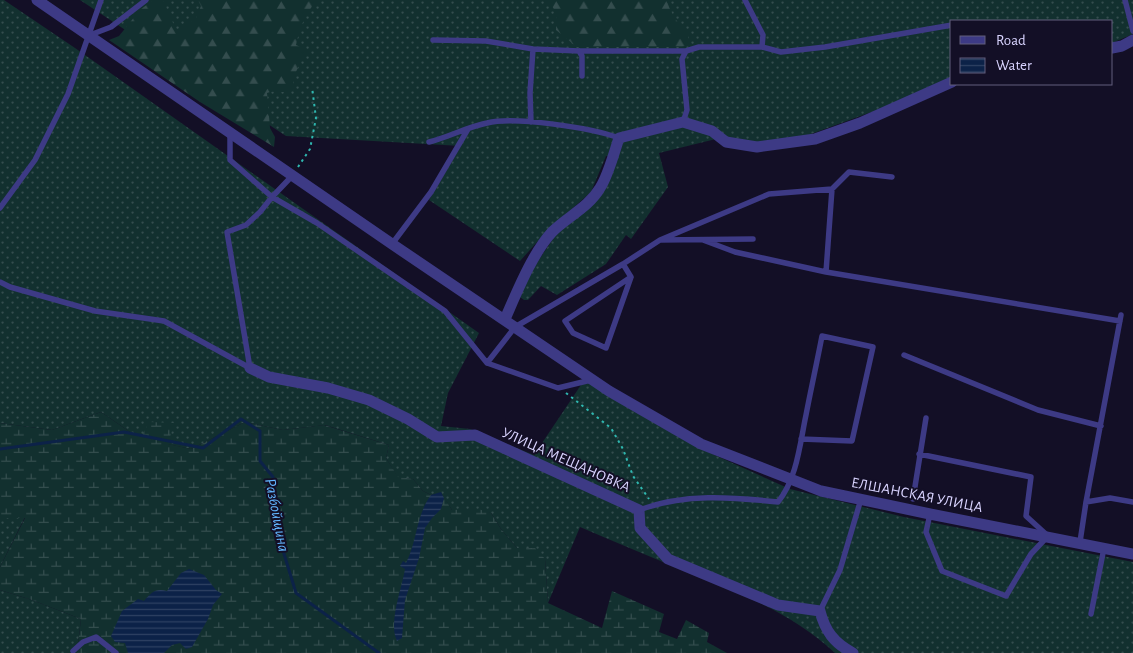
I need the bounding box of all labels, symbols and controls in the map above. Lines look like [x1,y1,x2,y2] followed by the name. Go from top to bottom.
[950,20,1113,85] legend
[996,33,1026,48] text: Road
[996,58,1032,73] text: Water
[500,425,633,495] street label: УЛИЦА МЕЩАНОВКА
[850,475,984,515] street label: ЕЛШАНСКАЯ УЛИЦА
[262,477,292,553] water label: Разбойщина

